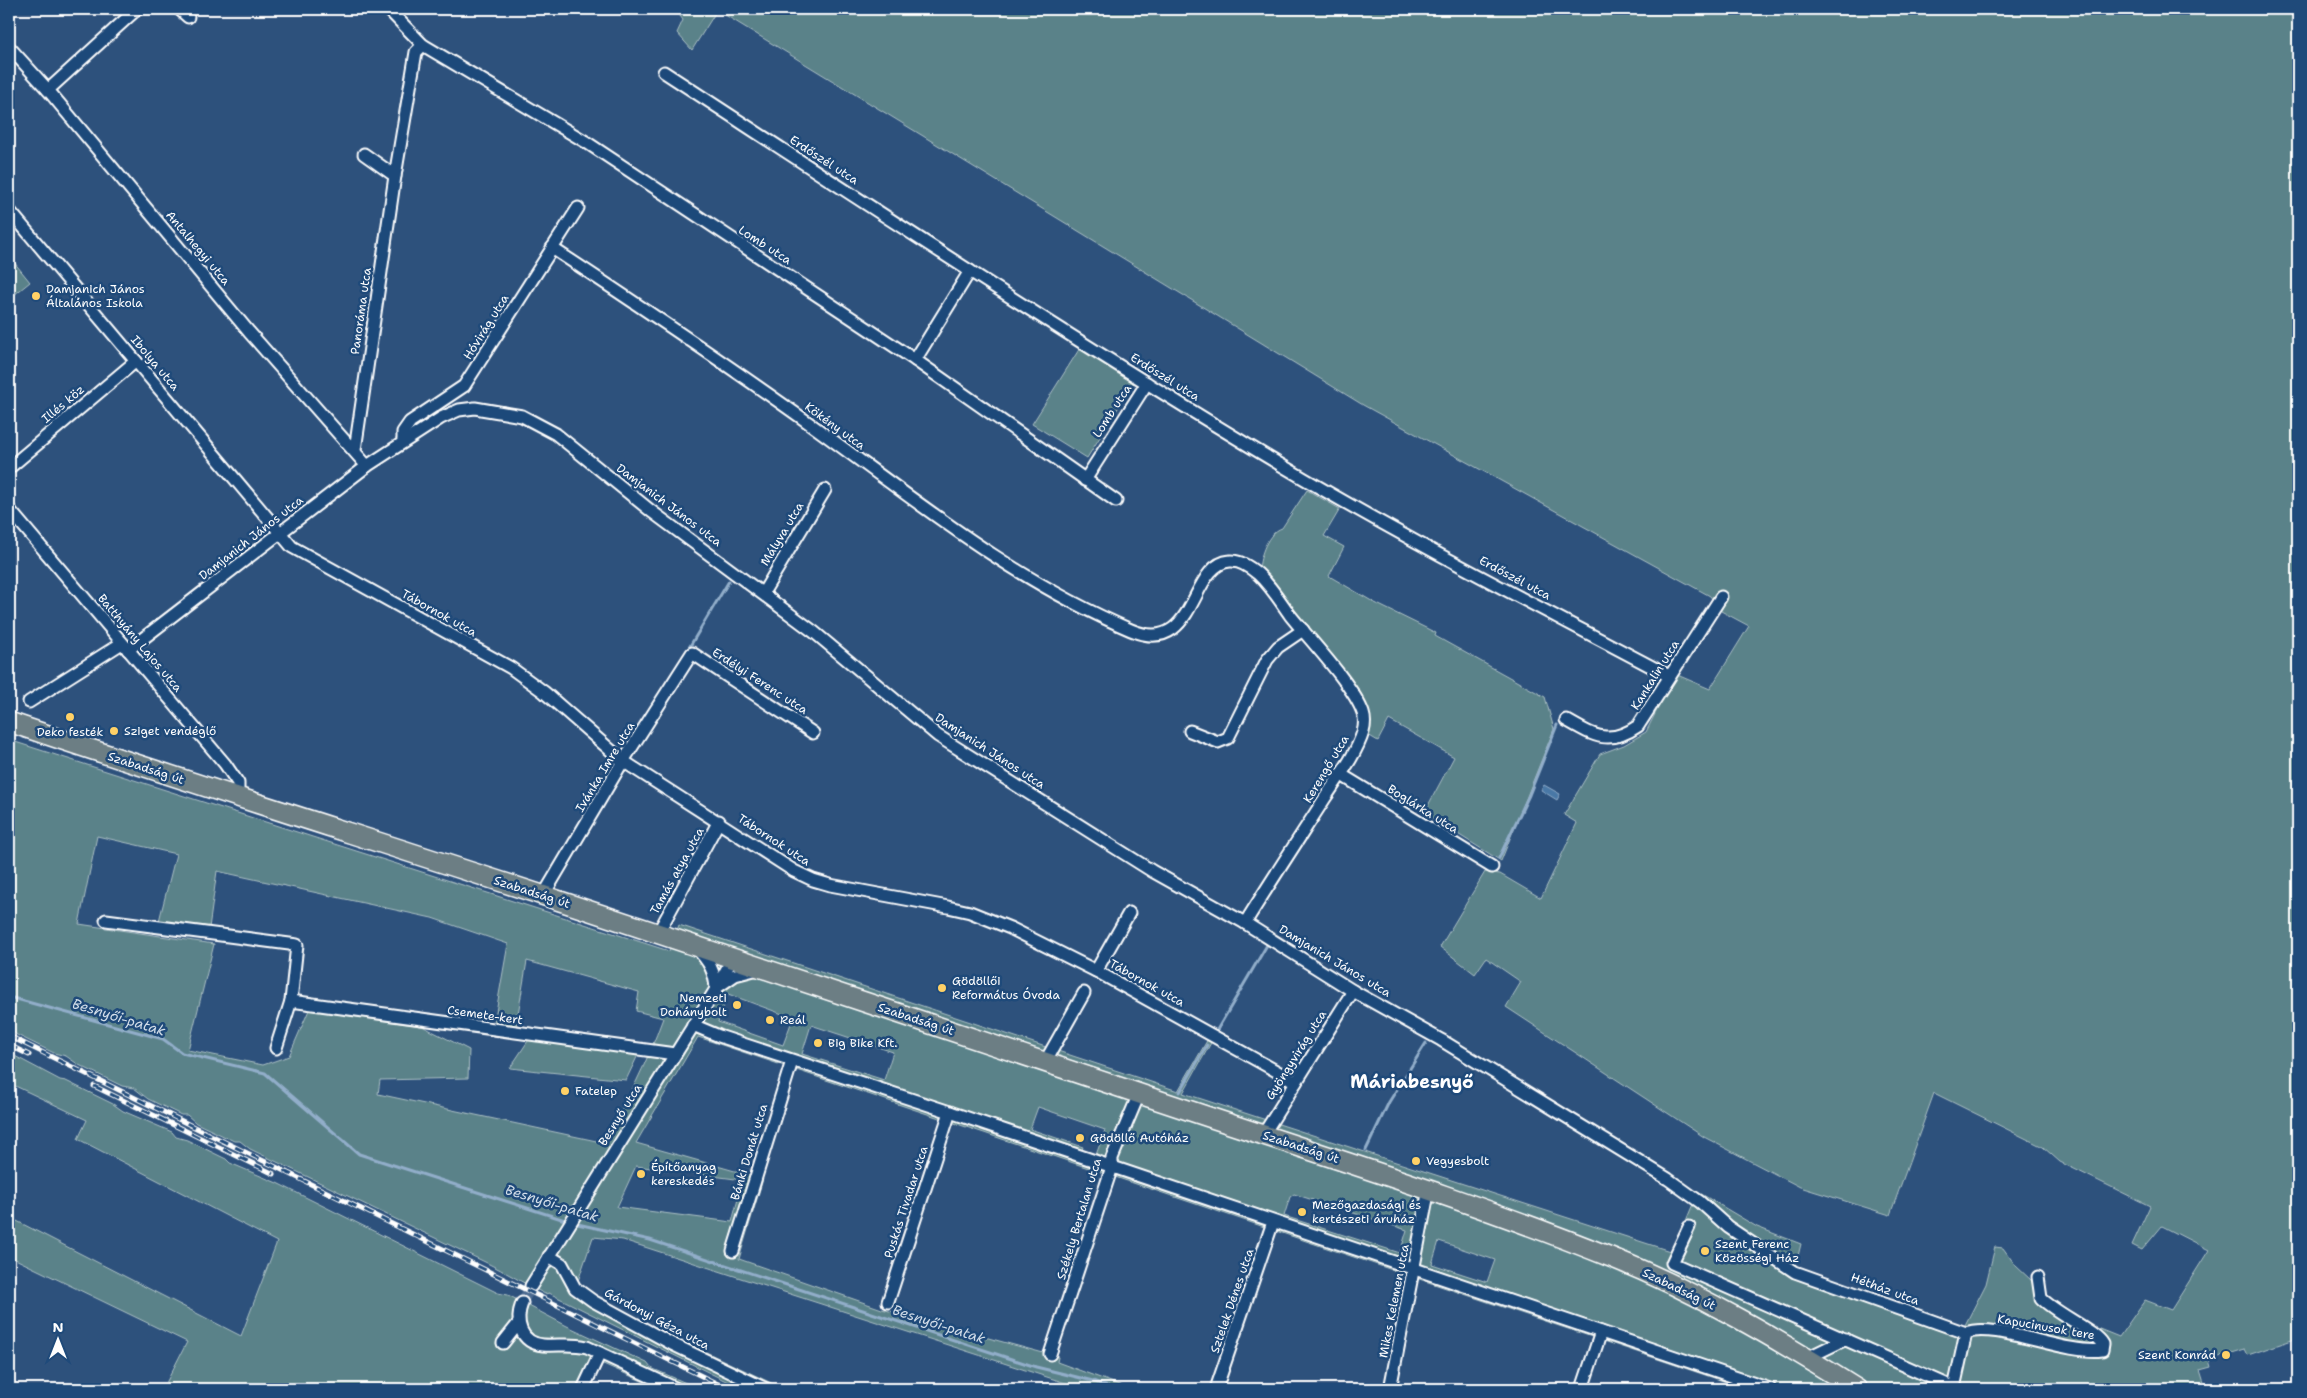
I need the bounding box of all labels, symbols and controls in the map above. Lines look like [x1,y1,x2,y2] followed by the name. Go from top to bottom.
[787,132,862,188] street label: Erdőszél utca
[162,207,234,289] street label: Antalhegyi utca
[735,222,795,268] street label: Lomb utca
[347,266,375,355] street label: Panoráma utca
[46,281,145,311] place label: Damjanich János Általános Iskola
[30,290,42,302] marker: Damjanich János Általános Iskola
[460,291,513,363] street label: Hóvirág utca
[127,332,183,394] street label: Ibolya utca
[1127,349,1203,405] street label: Erdőszél utca
[38,381,88,427] street label: Illés köz
[1089,381,1135,441] street label: Lomb utca
[802,399,869,454] street label: Kökény utca
[613,460,725,550] street label: Damjanich János utca
[196,492,307,584] street label: Damjanich János utca
[757,499,808,569] street label: Mályva utca
[1476,552,1554,604] street label: Erdőszél utca
[399,586,480,641] street label: Tábornok utca
[94,591,186,696] street label: Batthyány Lajos utca
[1627,637,1683,713] street label: Kankalin utca
[709,644,811,718] street label: Erdélyi Ferenc utca
[932,709,1048,793] street label: Damjanich János utca
[64,711,76,723] marker: Deko festék
[572,719,639,815] street label: Ivánka Imre utca
[124,723,216,739] place label: Sziget vendéglő
[37,724,103,740] place label: Deko festék
[108,725,120,737] marker: Sziget vendéglő
[1299,732,1353,806] street label: Kerengő utca
[106,748,186,788] street label: Szabadság út
[1385,781,1462,837] street label: Boglárka utca
[735,811,814,870] street label: Tábornok utca
[646,824,708,917] street label: Tamás atya utca
[492,872,572,912] street label: Szabadság út
[1276,921,1394,1001] street label: Damjanich János utca
[1107,956,1188,1011] street label: Tábornok utca
[952,973,1060,1003] place label: Gödöllői Református Óvoda
[936,982,948,994] marker: Gödöllői Református Óvoda
[660,990,727,1020] place label: Nemzeti Dohánybolt
[70,994,168,1040] water label: Besnyői-patak
[731,999,743,1011] marker: Nemzeti Dohánybolt
[876,999,956,1039] street label: Szabadság út
[446,1002,524,1028] street label: Csemete-kert
[1262,1007,1330,1103] street label: Gyöngyvirág utca
[780,1012,806,1028] place label: Reál
[764,1014,776,1026] marker: Reál
[828,1035,897,1051] place label: Big Bike Kft.
[812,1037,824,1049] marker: Big Bike Kft.
[1350,1070,1474,1094] district label: Máriabesnyő
[595,1081,646,1149] street label: Besnyő utca
[575,1083,617,1099] place label: Fatelep
[559,1085,571,1097] marker: Fatelep
[727,1101,771,1202] street label: Bánki Donát utca
[1261,1127,1341,1167] street label: Szabadság út
[1090,1130,1189,1146] place label: Gödöllő Autóház
[1074,1132,1086,1144] marker: Gödöllő Autóház
[880,1143,932,1260] street label: Puskás Tivadar utca
[1426,1153,1489,1169] place label: Vegyesbolt
[1410,1155,1422,1167] marker: Vegyesbolt
[1053,1156,1105,1282] street label: Székely Bertalan utca
[651,1159,716,1189] place label: Építőanyag kereskedés
[635,1168,647,1180] marker: Építőanyag kereskedés
[503,1180,601,1226] water label: Besnyői-patak
[1312,1197,1421,1227] place label: Mezőgazdasági és kertészeti áruház
[1296,1206,1308,1218] marker: Mezőgazdasági és kertészeti áruház
[1715,1236,1799,1266] place label: Szent Ferenc Közösségi Ház
[1375,1242,1413,1359] street label: Mikes Kelemen utca
[1699,1245,1711,1257] marker: Szent Ferenc Közösségi Ház
[1207,1246,1258,1355] street label: Sztelek Dénes utca
[1640,1264,1718,1314] street label: Szabadság út
[1849,1269,1922,1309] street label: Hétház utca
[602,1285,713,1354] street label: Gárdonyi Géza utca
[890,1300,988,1348] water label: Besnyői-patak
[1996,1311,2096,1343] street label: Kapucinusok tere
[32,1316,82,1366] north arrow
[52,1318,64,1336] text: N
[2138,1347,2216,1363] place label: Szent Konrád
[2220,1349,2232,1361] marker: Szent Konrád

